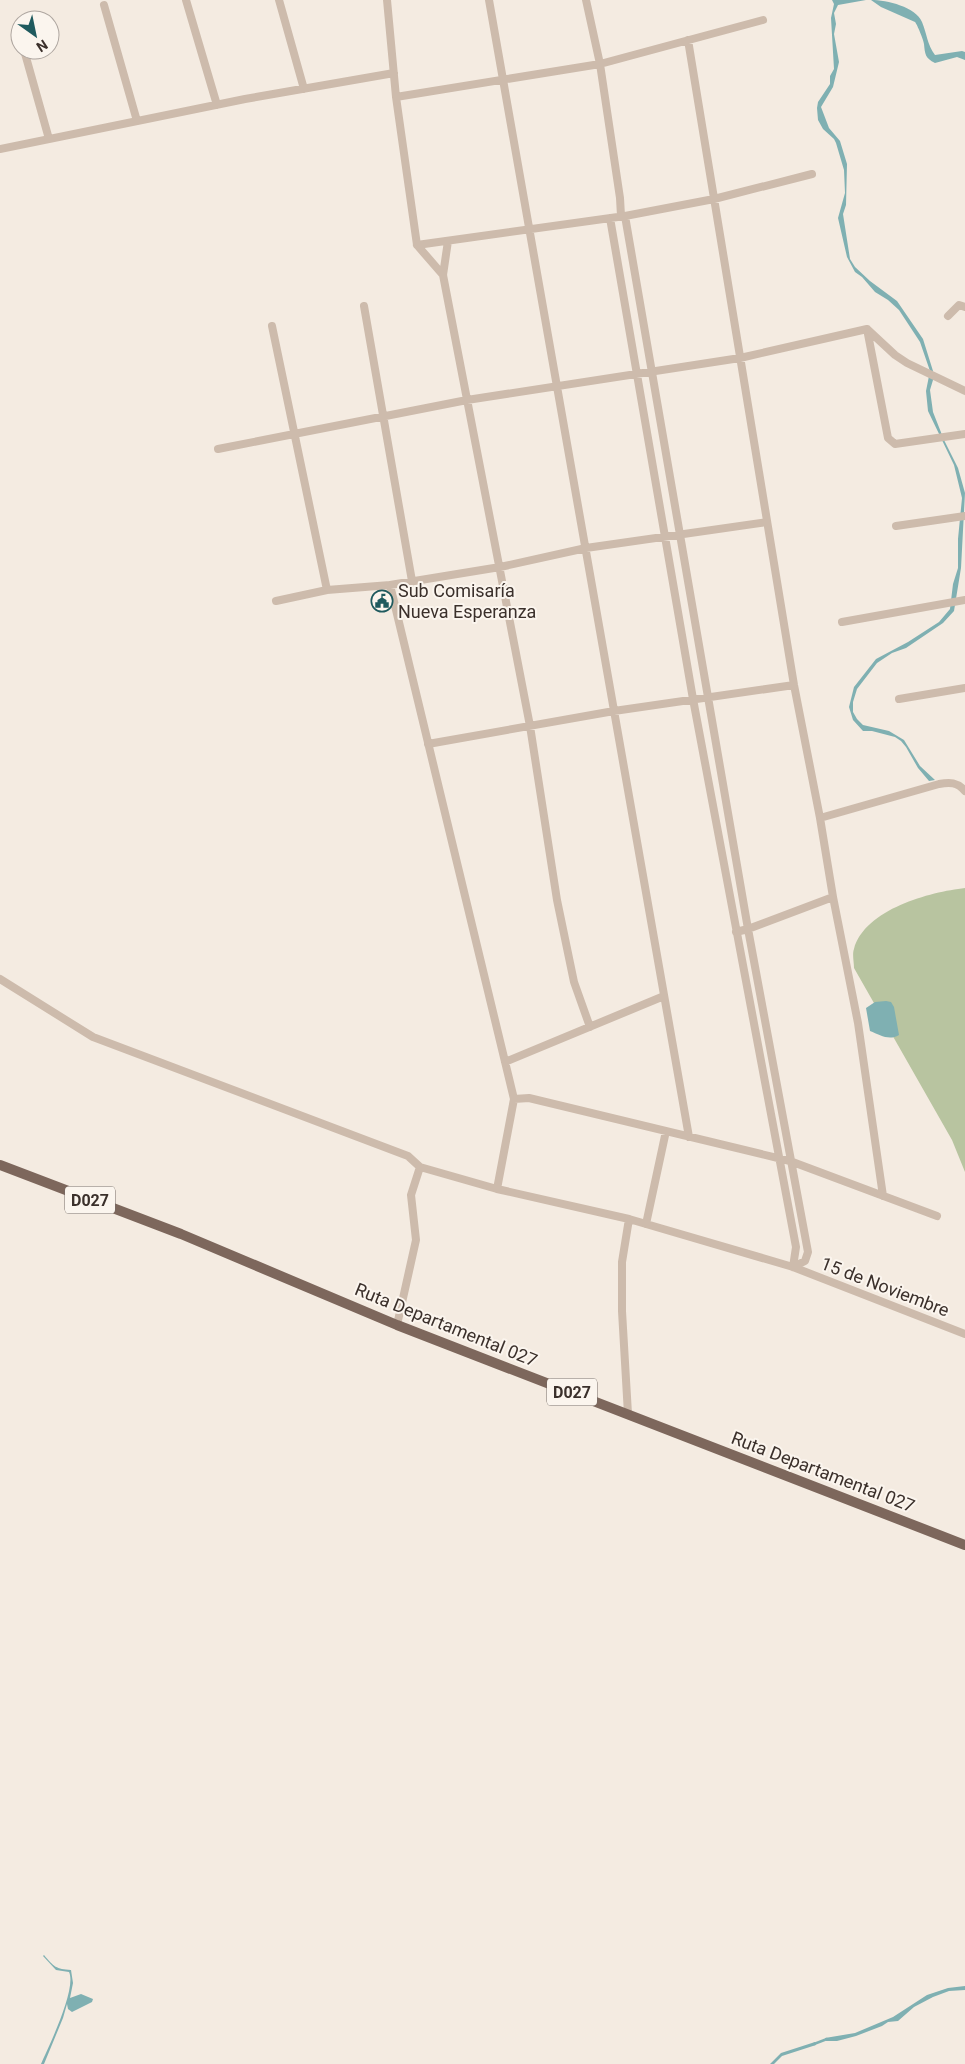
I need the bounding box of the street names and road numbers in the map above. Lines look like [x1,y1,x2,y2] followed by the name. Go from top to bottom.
[65,1186,115,1214] road number: D027
[818,1252,952,1321] street label: 15 de Noviembre
[352,1278,540,1371] street label: Ruta Departamental 027
[547,1378,597,1405] road number: D027
[728,1427,918,1516] street label: Ruta Departamental 027

